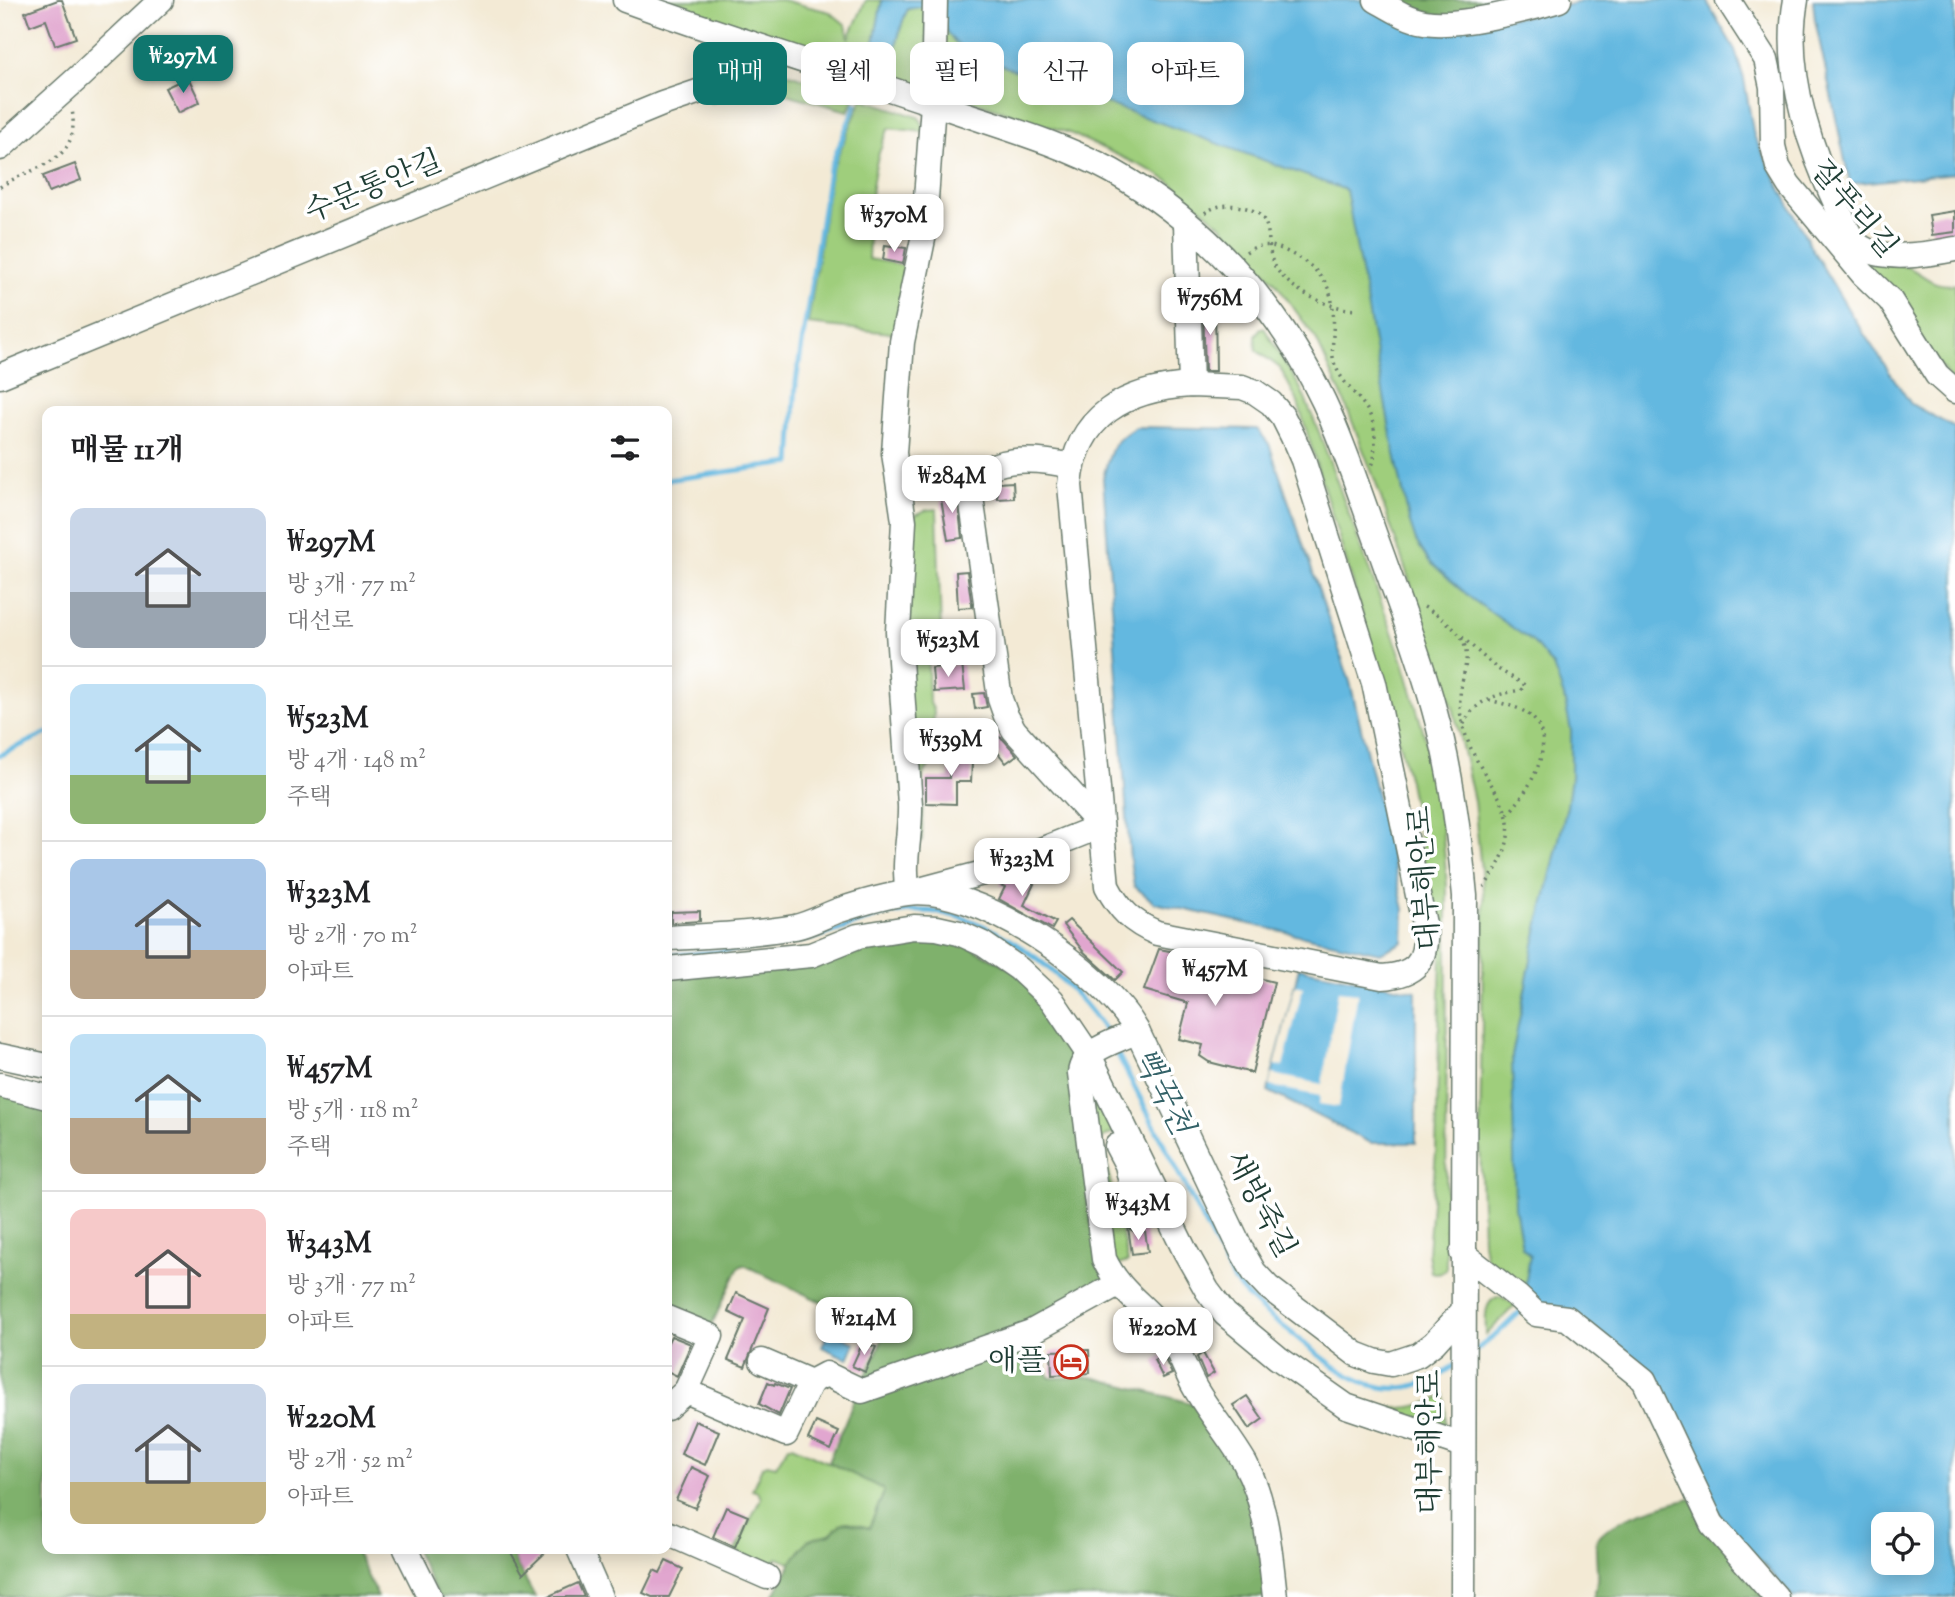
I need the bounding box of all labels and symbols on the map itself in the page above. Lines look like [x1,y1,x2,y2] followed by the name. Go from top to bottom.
[134,36,232,95] pin: ₩297M
[299,141,449,235] street label: 수문통안길
[1799,152,1907,268] street label: 잘푸리길
[845,194,943,254] pin: ₩370M
[1161,278,1259,337] pin: ₩756M
[903,456,1001,515] pin: ₩284M
[899,620,997,679] pin: ₩523M
[902,718,1000,778] pin: ₩539M
[1399,804,1453,952] street label: 대부해안로
[973,838,1071,898] pin: ₩323M
[1166,948,1264,1008] pin: ₩457M
[1119,1040,1203,1146] water label: 뻑꾹천
[1213,1144,1305,1266] street label: 새방죽길
[1089,1182,1187,1242] pin: ₩343M
[815,1298,913,1357] pin: ₩214M
[1114,1308,1212,1367] pin: ₩220M
[988,1341,1046,1384] place label: 애플
[1052,1343,1090,1381] hotel icon: 애플
[1410,1370,1453,1514] street label: 대부해안로

